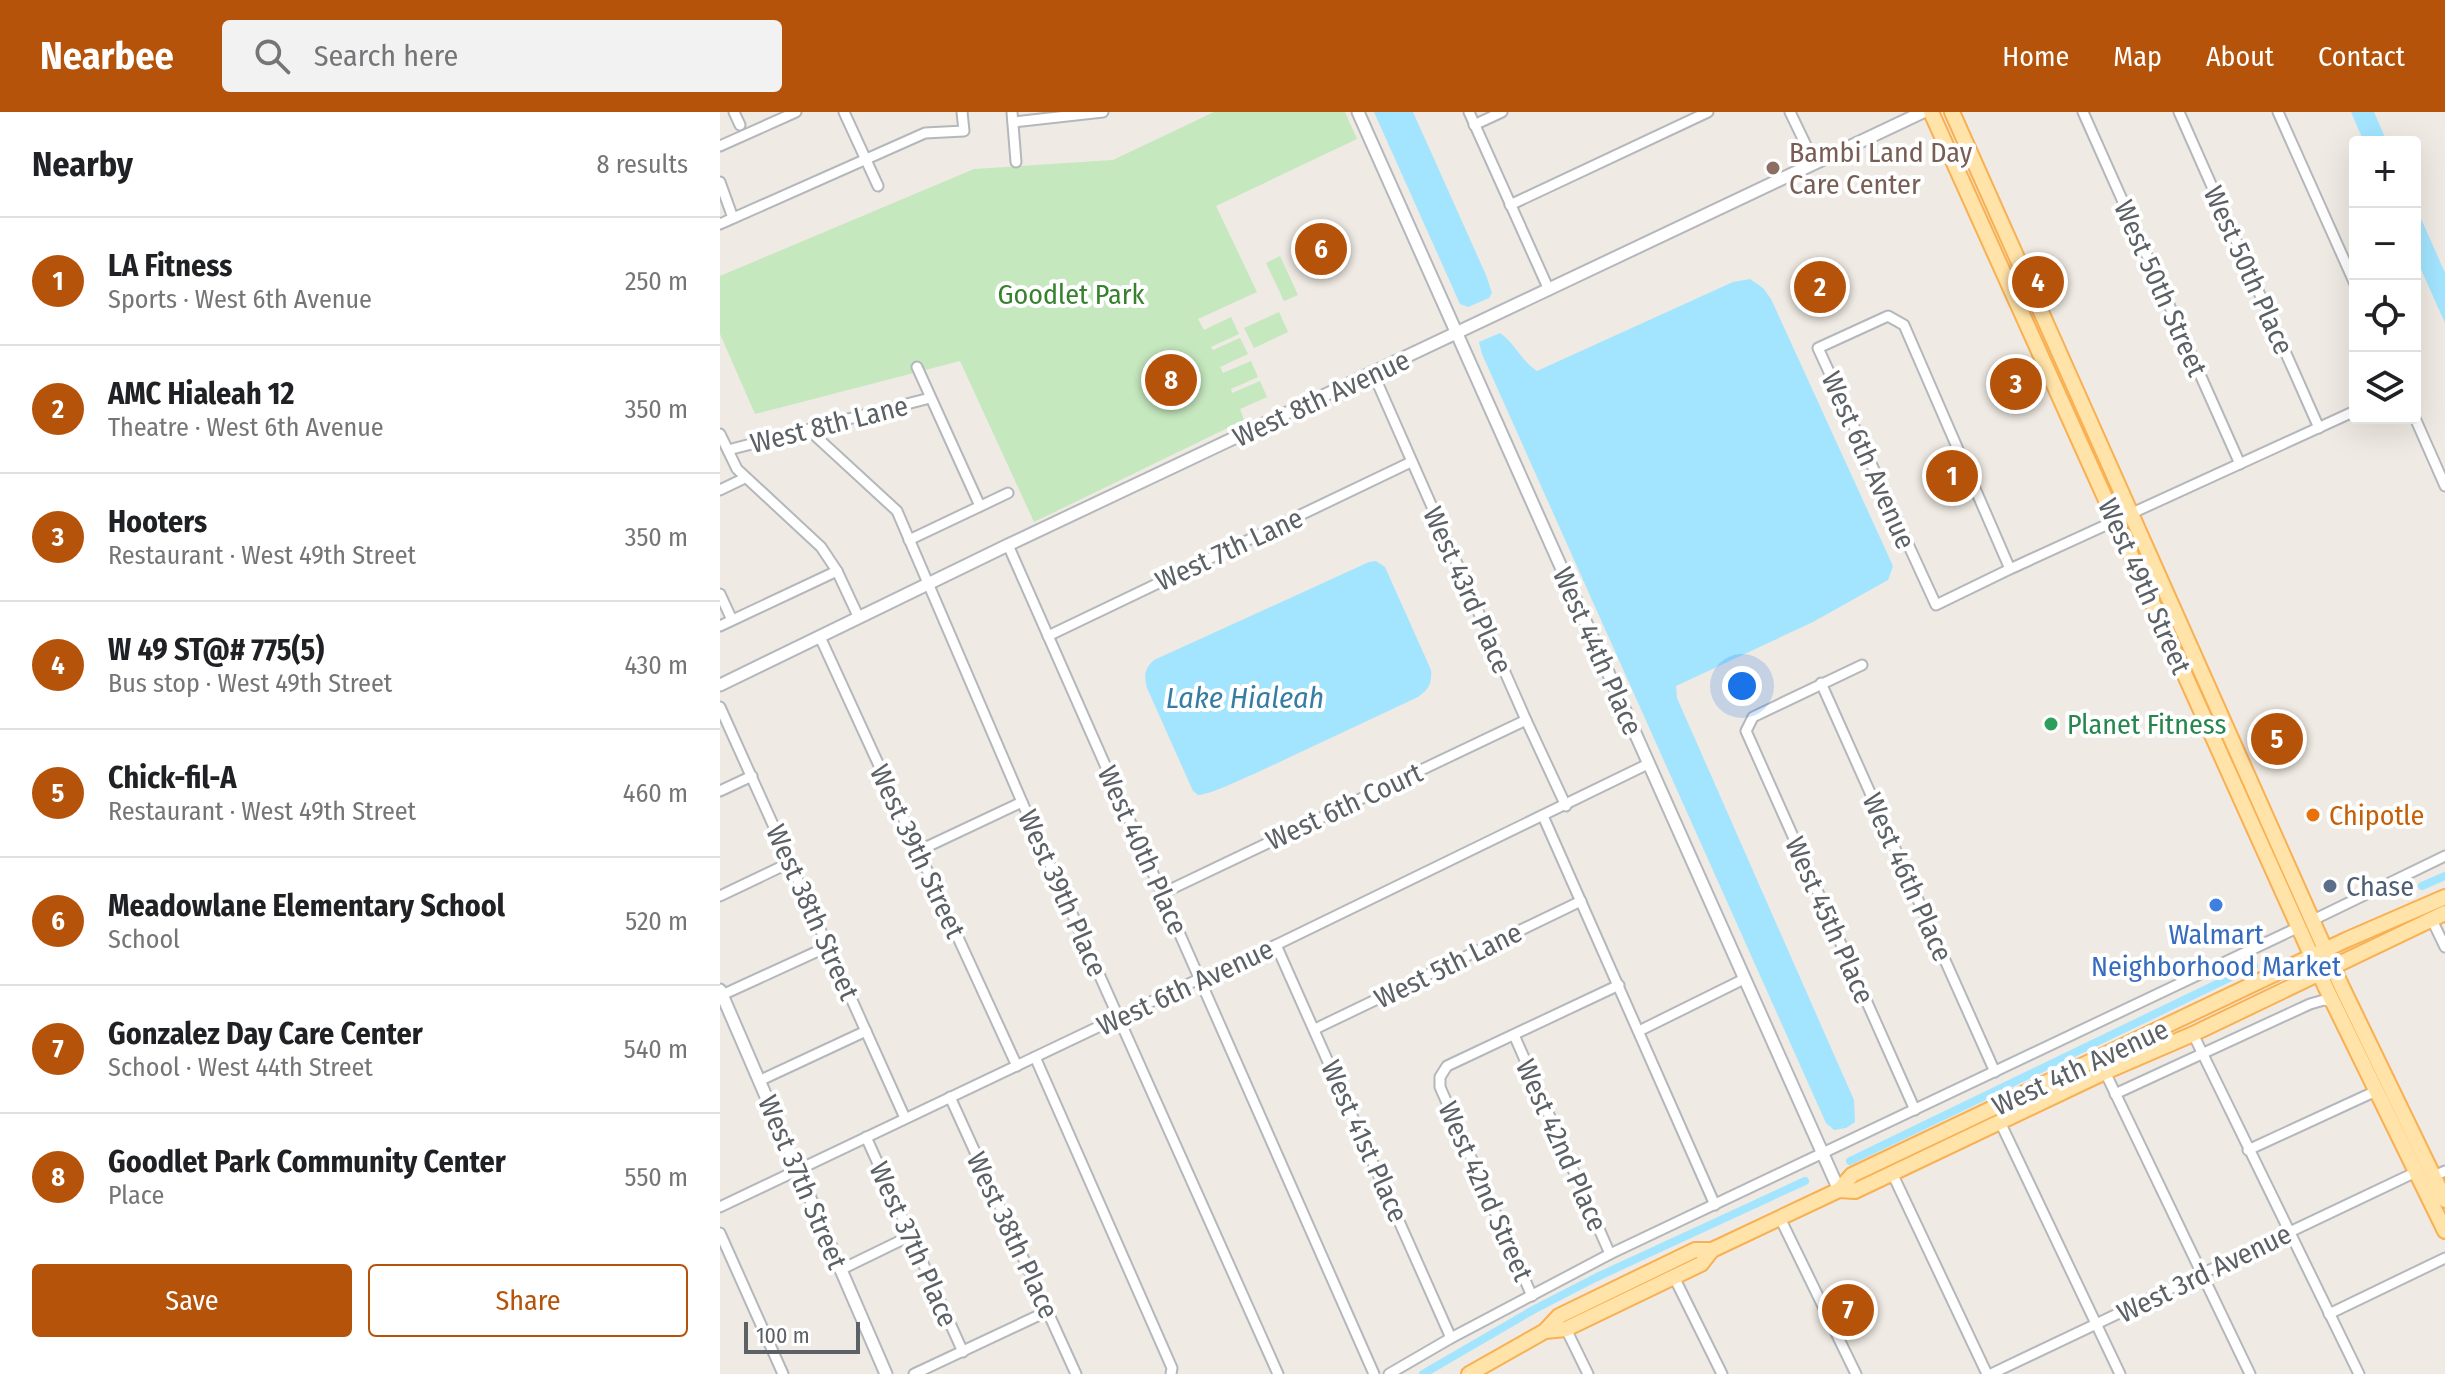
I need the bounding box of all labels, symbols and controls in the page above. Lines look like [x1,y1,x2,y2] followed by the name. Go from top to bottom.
[222,20,782,92] search box
[40,33,174,79] text: Nearbee
[250,34,294,78] icon: search
[314,38,458,74] text: Search here
[2002,40,2069,73] text: Home
[2113,40,2162,73] text: Map
[2206,40,2274,73] text: About
[2318,40,2405,73] text: Contact
[1789,136,1973,201] place label: Bambi Land Day Care Center
[2349,136,2421,424] map controls
[2349,136,2421,208] button: +
[32,144,133,185] text: Nearby
[597,149,688,180] text: 8 results
[1764,159,1782,177] marker: Bambi Land Day Care Center
[2197,181,2300,359] street label: West 50th Place
[2107,195,2214,382] street label: West 50th Street
[2349,208,2421,280] button: −
[1295,219,1347,279] pin: 6
[108,248,232,284] text: LA Fitness
[2012,252,2064,312] pin: 4
[1794,257,1846,317] pin: 2
[53,266,64,297] text: 1
[625,266,688,297] text: 250 m
[997,278,1145,311] park label: Goodlet Park
[2349,280,2421,352] button: locate
[108,284,372,315] text: Sports · West 6th Avenue
[1228,343,1415,454] street label: West 8th Avenue
[1145,350,1197,410] pin: 8
[2349,352,2421,424] button: layers
[1990,354,2042,414] pin: 3
[1815,366,1922,554] street label: West 6th Avenue
[108,376,294,412] text: AMC Hialeah 12
[747,389,911,460] street label: West 8th Lane
[52,394,64,425] text: 2
[625,394,688,425] text: 350 m
[108,412,384,443] text: Theatre · West 6th Avenue
[1926,446,1978,506] pin: 1
[2091,494,2198,680] street label: West 49th Street
[1150,501,1308,598] street label: West 7th Lane
[1416,502,1519,679] street label: West 43rd Place
[108,504,207,540] text: Hooters
[52,522,64,553] text: 3
[625,522,688,553] text: 350 m
[108,540,416,571] text: Restaurant · West 49th Street
[1546,562,1649,740] street label: West 44th Place
[108,632,324,668] text: W 49 ST@# 775(5)
[51,650,65,681] text: 4
[624,650,688,681] text: 430 m
[1722,666,1762,706] your location
[108,668,392,699] text: Bus stop · West 49th Street
[1166,680,1324,716] water label: Lake Hialeah
[2067,708,2226,741] place label: Planet Fitness
[2251,709,2303,769] pin: 5
[2042,715,2060,733] marker: Planet Fitness
[1261,756,1428,857] street label: West 6th Court
[863,759,972,944] street label: West 39th Street
[108,760,237,796] text: Chick-fil-A
[1091,761,1195,940] street label: West 40th Place
[52,778,64,809] text: 5
[623,778,688,809] text: 460 m
[1856,788,1959,966] street label: West 46th Place
[108,796,416,827] text: Restaurant · West 49th Street
[2329,799,2424,832] place label: Chipotle
[1011,805,1114,982] street label: West 39th Place
[2304,806,2322,824] marker: Chipotle
[759,820,866,1006] street label: West 38th Street
[1778,832,1881,1009] street label: West 45th Place
[2346,870,2414,903] place label: Chase
[2321,877,2339,895] marker: Chase
[108,888,505,924] text: Meadowlane Elementary School
[2207,896,2225,914] marker: Walmart Neighborhood Market
[51,906,65,937] text: 6
[625,906,688,937] text: 520 m
[1369,916,1527,1015] street label: West 5th Lane
[2091,918,2342,983] place label: Walmart Neighborhood Market
[108,924,180,955] text: School
[1092,932,1279,1043] street label: West 6th Avenue
[1987,1012,2173,1123] street label: West 4th Avenue
[108,1016,423,1052] text: Gonzalez Day Care Center
[52,1034,64,1065] text: 7
[624,1034,688,1065] text: 540 m
[108,1052,373,1083] text: School · West 44th Street
[1509,1054,1614,1236] street label: West 42nd Place
[1314,1055,1415,1227] street label: West 41st Place
[751,1090,854,1275] street label: West 37th Street
[1431,1096,1540,1287] street label: West 42nd Street
[108,1144,506,1180] text: Goodlet Park Community Center
[960,1147,1066,1324] street label: West 38th Place
[862,1157,965,1332] street label: West 37th Place
[51,1162,65,1193] text: 8
[625,1162,688,1193] text: 550 m
[108,1180,164,1211] text: Place
[2112,1217,2297,1330] street label: West 3rd Avenue
[32,1264,352,1337] button: Save
[368,1264,688,1337] button: Share
[1822,1280,1874,1340] pin: 7
[744,1318,860,1354] scale bar
[756,1322,810,1349] text: 100 m

